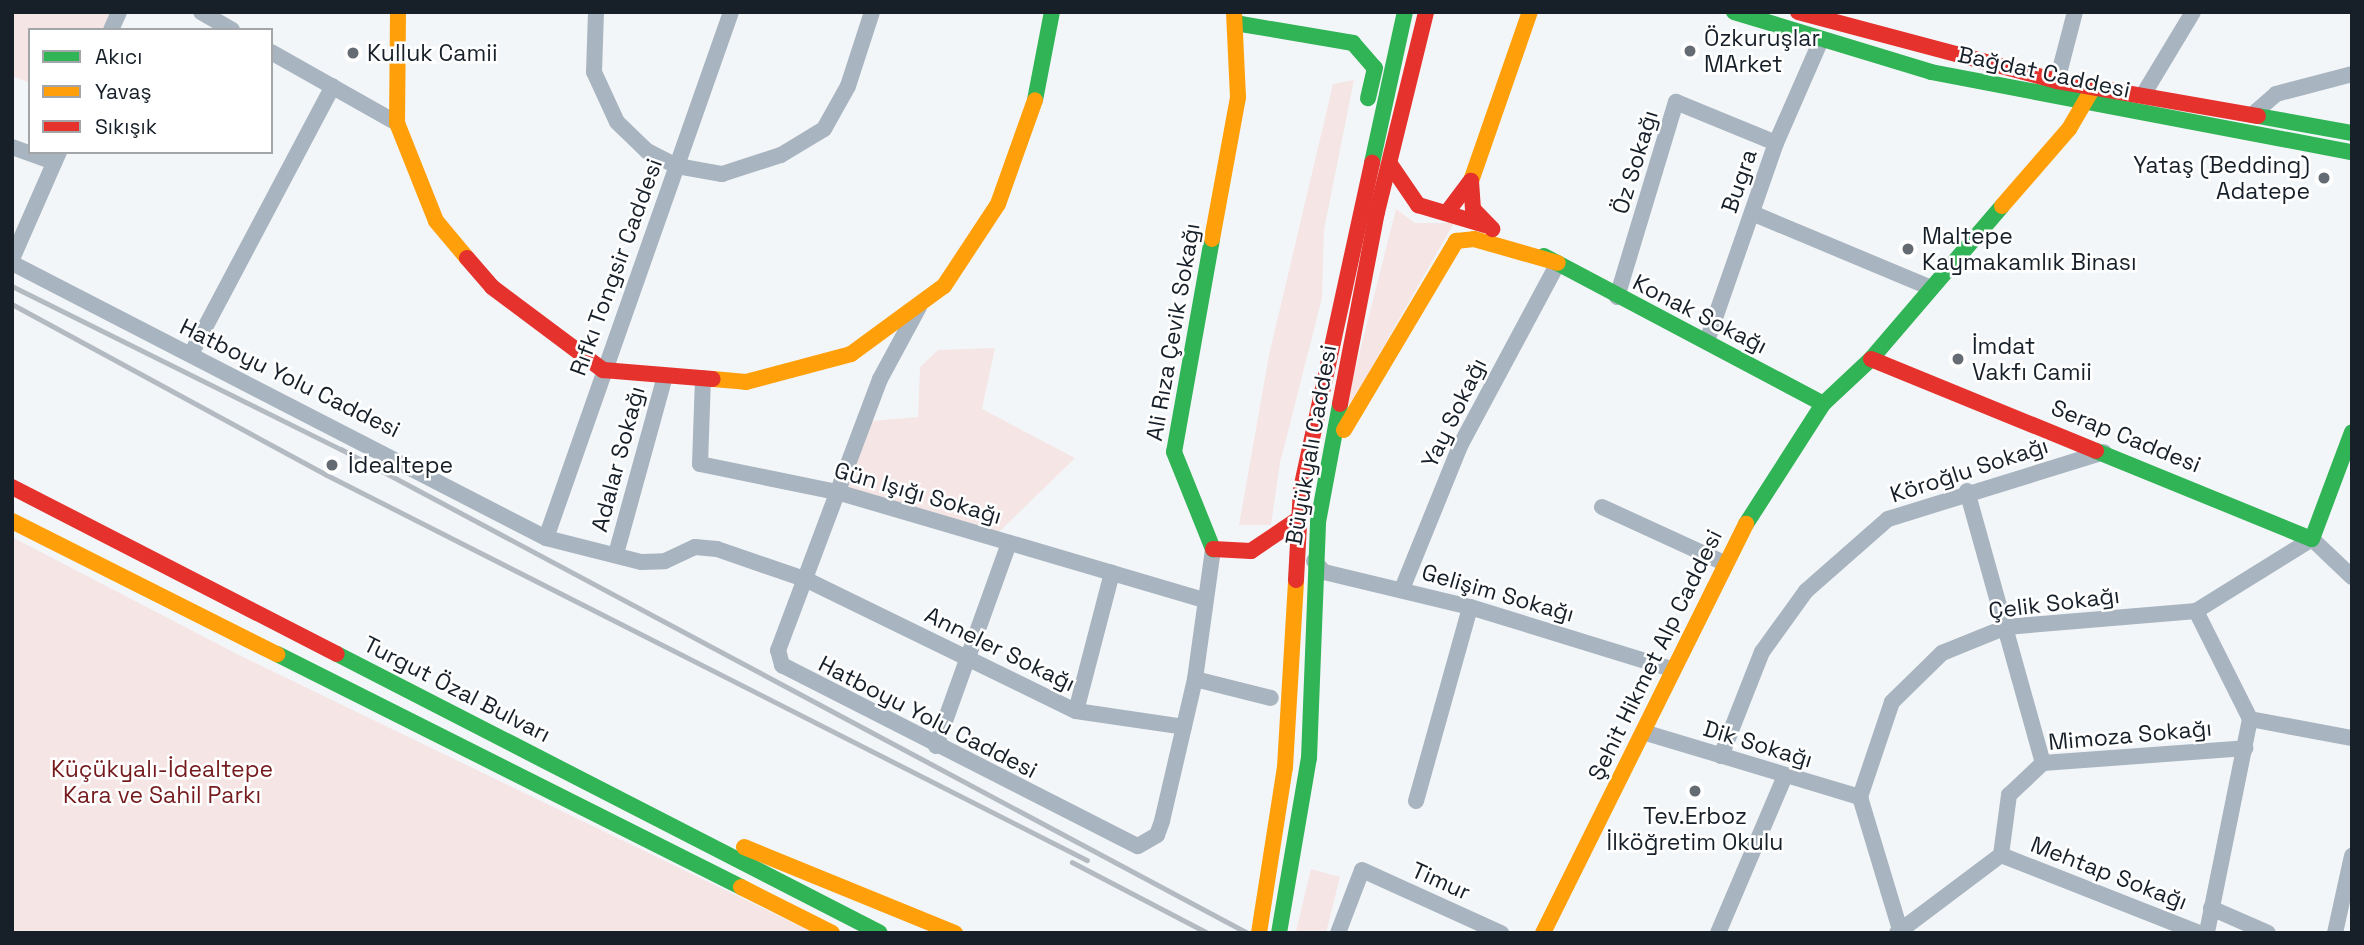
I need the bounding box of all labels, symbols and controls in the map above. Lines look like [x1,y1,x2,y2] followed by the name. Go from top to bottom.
[1704,24,1820,78] place label: Özkuruşlar MArket
[28,28,273,154] legend
[367,39,498,67] place label: Kulluk Camii
[1955,40,2133,104] street label: Bağdat Caddesi
[95,43,142,70] text: Akıcı
[1682,43,1698,59] marker: Özkuruşlar MArket
[345,45,361,61] marker: Kulluk Camii
[95,78,152,105] text: Yavaş
[1606,107,1664,217] street label: Öz Sokağı
[95,113,157,140] text: Sıkışık
[1715,146,1763,216] street label: Bugra
[2133,151,2310,205] place label: Yataş (Bedding) Adatepe
[564,154,668,380] street label: Rıfkı Tongsir Caddesi
[2316,170,2332,186] marker: Yataş (Bedding) Adatepe
[1140,221,1206,443] street label: Ali Rıza Çevik Sokağı
[1922,222,2137,276] place label: Maltepe Kaymakamlık Binası
[1900,241,1916,257] marker: Maltepe Kaymakamlık Binası
[1628,268,1772,360] street label: Konak Sokağı
[175,313,405,443] street label: Hatboyu Yolu Caddesi
[1972,332,2092,386] place label: İmdat Vakfı Camii
[1280,343,1342,547] street label: Büyükyalı Caddesi
[1950,351,1966,367] marker: İmdat Vakfı Camii
[1416,354,1492,472] street label: Yay Sokağı
[585,383,651,535] street label: Adalar Sokağı
[2047,393,2205,479] street label: Serap Caddesi
[1887,431,2051,509] street label: Köroğlu Sokağı
[348,451,453,479] place label: İdealtepe
[322,455,342,475] marker: İdealtepe
[831,456,1005,530] street label: Gün Işığı Sokağı
[1582,525,1728,785] street label: Şehit Hikmet Alp Caddesi
[1419,558,1577,628] street label: Gelişim Sokağı
[1987,581,2121,625] street label: Çelik Sokağı
[920,601,1080,697] street label: Anneler Sokağı
[359,630,555,748] street label: Turgut Özal Bulvarı
[814,650,1042,784] street label: Hatboyu Yolu Caddesi
[1700,714,1816,774] street label: Dik Sokağı
[2047,714,2213,756] street label: Mimoza Sokağı
[51,755,273,809] park label: Küçükyalı-İdealtepe Kara ve Sahil Parkı
[1687,783,1703,799] marker: Tev.Erboz İlköğretim Okulu
[1607,802,1783,856] place label: Tev.Erboz İlköğretim Okulu
[2027,830,2191,916] street label: Mehtap Sokağı
[1407,856,1475,906] street label: Timur

